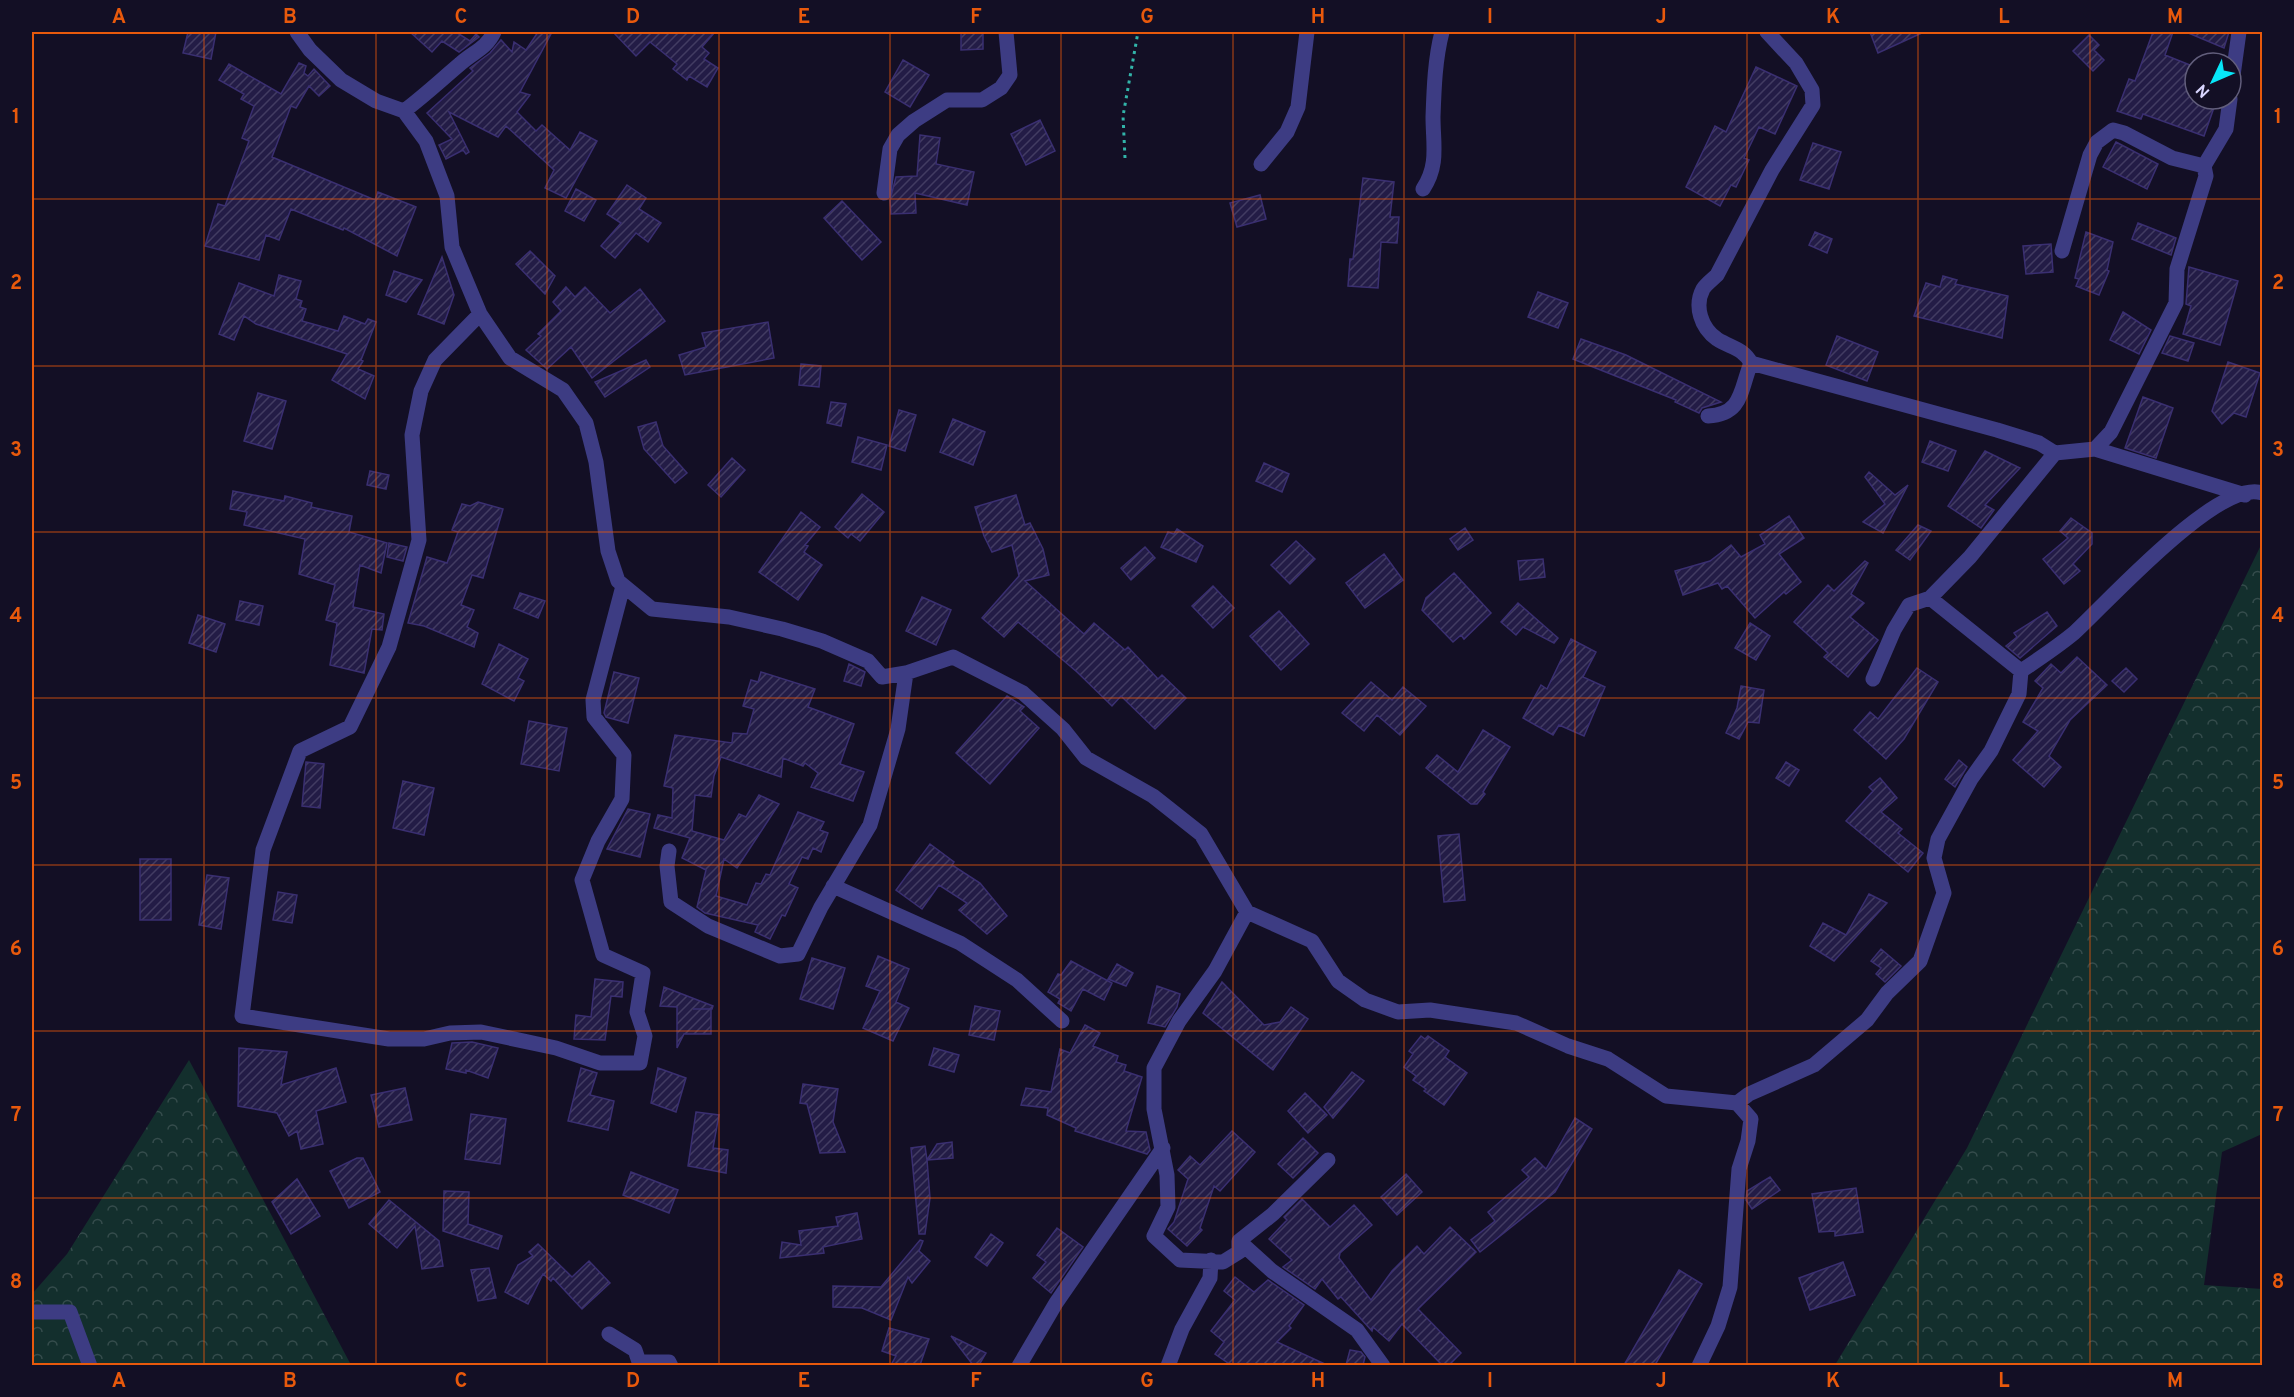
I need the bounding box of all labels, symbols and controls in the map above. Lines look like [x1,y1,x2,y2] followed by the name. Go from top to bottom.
[112,5,126,31] text: A
[283,5,297,31] text: B
[455,5,467,31] text: C
[626,5,640,31] text: D
[798,5,810,31] text: E
[970,5,982,31] text: F
[1140,5,1154,31] text: G
[1311,5,1325,31] text: H
[1487,5,1493,31] text: I
[1655,5,1667,31] text: J
[1826,5,1840,31] text: K
[1998,5,2010,31] text: L
[2167,5,2183,31] text: M
[2183,51,2243,111] north arrow
[2192,79,2215,101] text: N
[12,105,20,131] text: 1
[2274,105,2282,131] text: 1
[10,271,22,297] text: 2
[2272,271,2284,297] text: 2
[10,438,22,464] text: 3
[2272,438,2284,464] text: 3
[10,604,22,630] text: 4
[2272,604,2284,630] text: 4
[10,771,22,797] text: 5
[2272,771,2284,797] text: 5
[10,937,22,963] text: 6
[2272,937,2284,963] text: 6
[11,1103,21,1129] text: 7
[2273,1103,2283,1129] text: 7
[10,1270,22,1296] text: 8
[2272,1270,2284,1296] text: 8
[112,1369,126,1395] text: A
[283,1369,297,1395] text: B
[455,1369,467,1395] text: C
[626,1369,640,1395] text: D
[798,1369,810,1395] text: E
[970,1369,982,1395] text: F
[1140,1369,1154,1395] text: G
[1311,1369,1325,1395] text: H
[1487,1369,1493,1395] text: I
[1655,1369,1667,1395] text: J
[1826,1369,1840,1395] text: K
[1998,1369,2010,1395] text: L
[2167,1369,2183,1395] text: M

